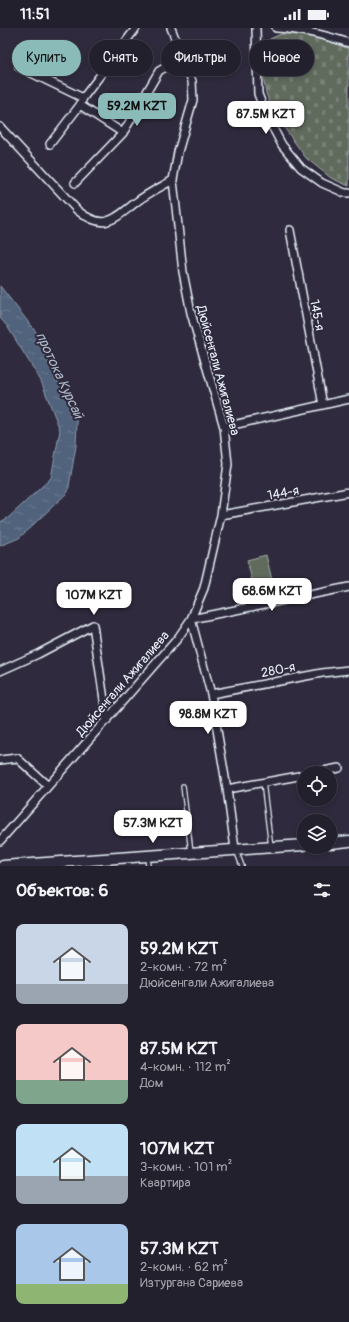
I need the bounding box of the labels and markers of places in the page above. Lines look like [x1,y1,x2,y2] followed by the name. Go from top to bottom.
[91,93,183,127] pin: 59.2M KZT
[220,101,312,135] pin: 87.5M KZT
[226,578,318,612] pin: 68.6M KZT
[53,582,135,616] pin: 107M KZT
[162,701,254,735] pin: 98.8M KZT
[107,810,199,844] pin: 57.3M KZT

